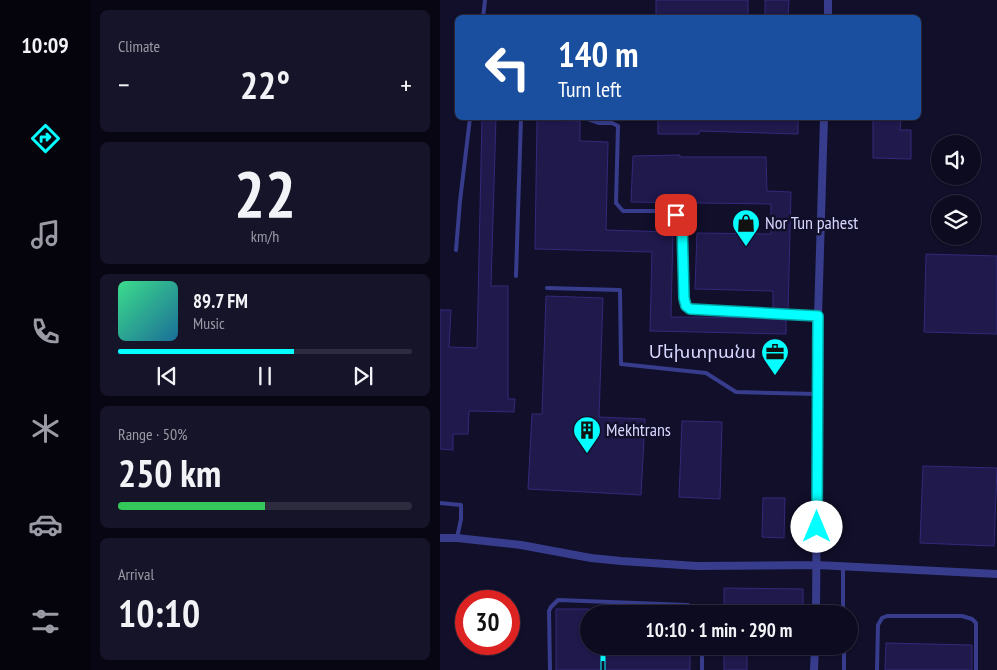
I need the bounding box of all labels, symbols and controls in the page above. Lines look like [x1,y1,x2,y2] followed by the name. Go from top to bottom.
[21,31,69,59] text: 10:09
[558,31,639,77] text: 140 m
[475,35,540,100] icon: left
[118,36,160,56] text: Climate
[240,60,290,109] text: 22°
[118,66,130,103] text: −
[400,66,412,103] text: +
[558,75,622,103] text: Turn left
[28,121,63,156] icon: directions
[931,135,981,245] map controls
[931,135,981,185] button: sound
[234,151,296,235] text: 22
[655,194,697,236] pin
[931,195,981,245] button: layers
[662,201,690,229] icon: arrive
[731,208,761,247] shop icon: Nor Tun pahest
[765,211,858,234] place label: Nor Tun pahest
[28,217,63,252] icon: music
[251,226,279,246] text: km/h
[193,289,248,313] text: 89.7 FM
[193,313,225,333] text: Music
[28,314,63,349] icon: phone
[760,337,790,376] office icon: Մեխտրանս
[649,340,756,363] place label: Մեխտրանս
[153,362,181,390] icon: previous
[251,362,279,390] icon: pause
[349,362,377,390] icon: next
[28,411,63,446] icon: climate
[572,415,602,454] building icon: Mekhtrans
[606,418,671,441] place label: Mekhtrans
[118,424,187,444] text: Range · 50%
[118,448,221,497] text: 250 km
[790,500,842,552] position arrow
[28,507,63,542] icon: car
[118,564,154,584] text: Arrival
[118,588,200,637] text: 10:10
[455,590,520,655] speed limit sign: 30
[28,604,63,639] icon: filters
[646,618,792,642] text: 10:10 · 1 min · 290 m

